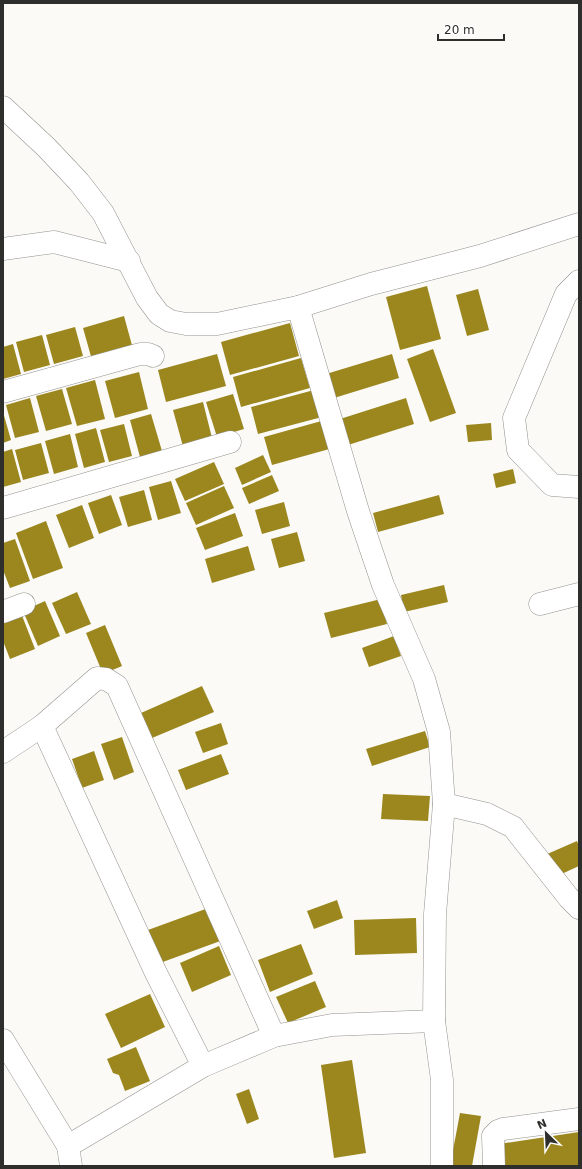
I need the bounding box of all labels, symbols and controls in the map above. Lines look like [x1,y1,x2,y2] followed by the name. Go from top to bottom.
[438,16,504,42] scale bar
[444,23,475,37] text: 20 m
[526,1113,566,1153] north arrow
[535,1117,549,1132] text: N

